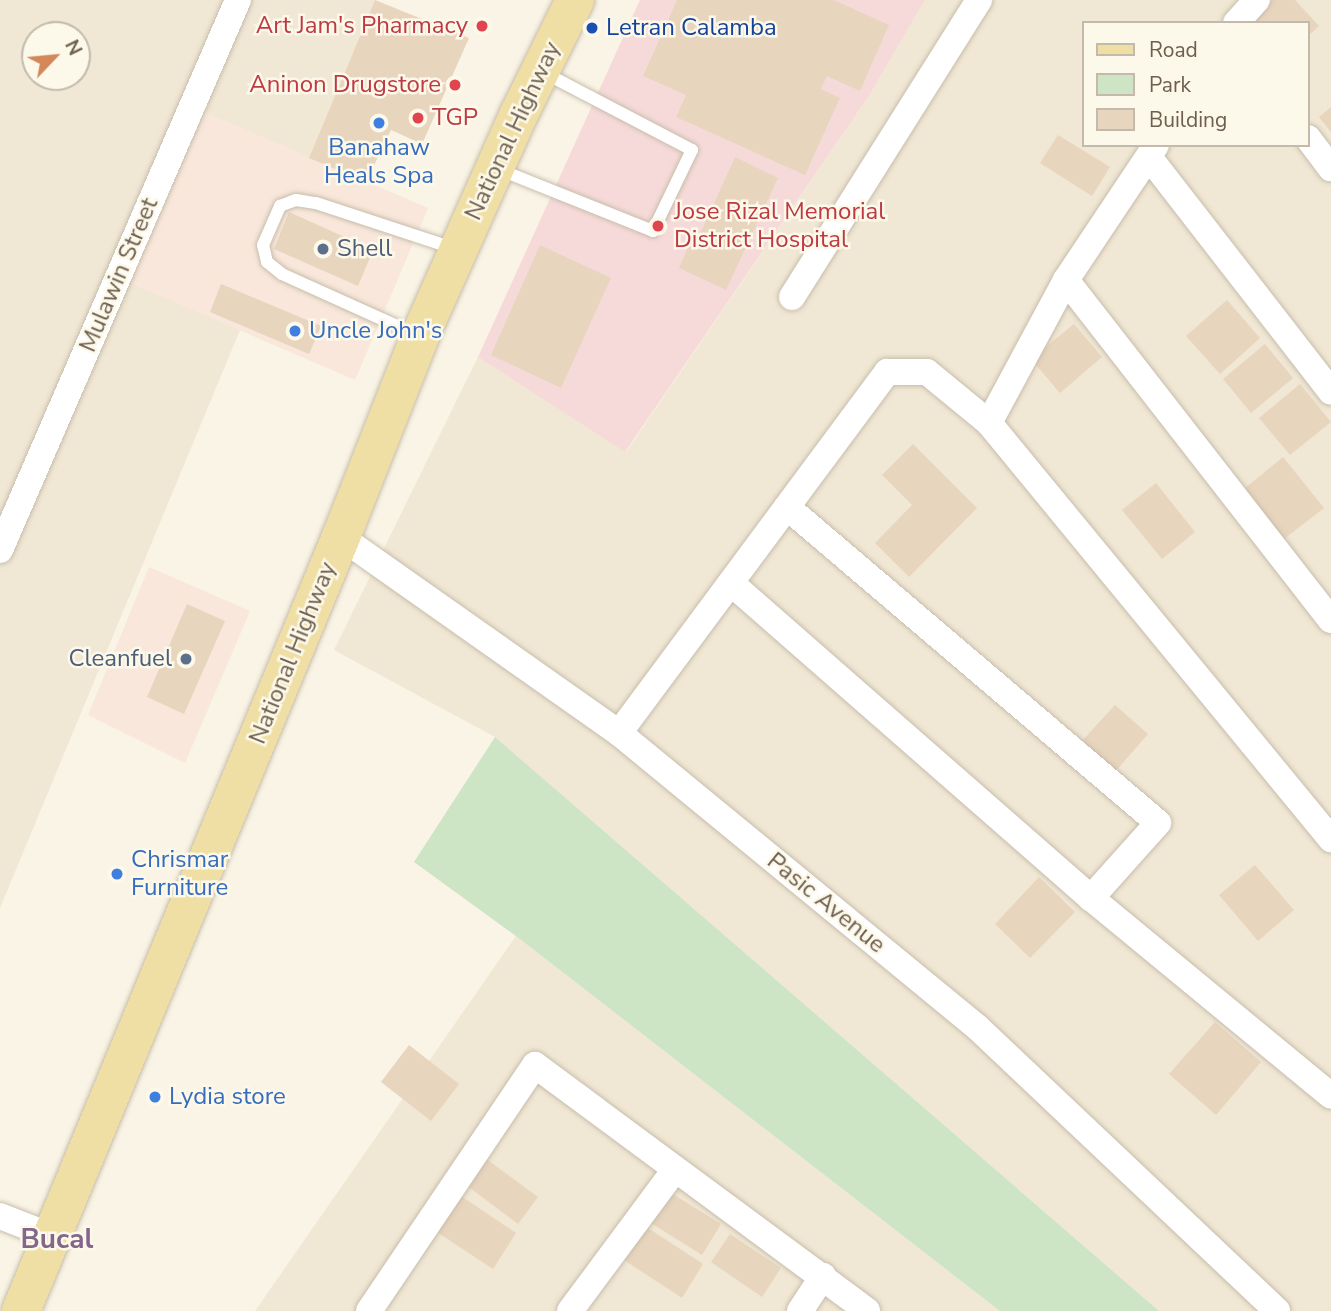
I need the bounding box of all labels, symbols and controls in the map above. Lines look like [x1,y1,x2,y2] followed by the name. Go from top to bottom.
[256,12,468,40] place label: Art Jam's Pharmacy
[606,14,777,42] place label: Letran Calamba
[474,18,490,34] marker: Art Jam's Pharmacy
[584,20,600,36] marker: Letran Calamba
[21,21,91,91] north arrow
[1082,21,1310,147] legend
[58,36,88,60] text: N
[1149,36,1198,64] text: Road
[459,37,567,225] street label: National Highway
[249,71,441,99] place label: Aninon Drugstore
[1149,71,1191,99] text: Park
[447,77,463,93] marker: Aninon Drugstore
[432,104,478,132] place label: TGP
[1149,106,1227,134] text: Building
[410,110,426,126] marker: TGP
[371,115,387,131] marker: Banahaw Heals Spa
[324,134,434,190] place label: Banahaw Heals Spa
[74,194,164,356] street label: Mulawin Street
[674,198,885,254] place label: Jose Rizal Memorial District Hospital
[648,216,668,236] marker: Jose Rizal Memorial District Hospital
[337,235,392,263] place label: Shell
[315,241,331,257] marker: Shell
[309,317,442,345] place label: Uncle John's
[287,323,303,339] marker: Uncle John's
[243,558,343,748] street label: National Highway
[68,645,172,673] place label: Cleanfuel
[178,651,194,667] marker: Cleanfuel
[131,846,228,902] place label: Chrismar Furniture
[761,847,891,959] street label: Pasic Avenue
[109,866,125,882] marker: Chrismar Furniture
[169,1083,286,1111] place label: Lydia store
[147,1089,163,1105] marker: Lydia store
[21,1222,93,1256] district label: Bucal

